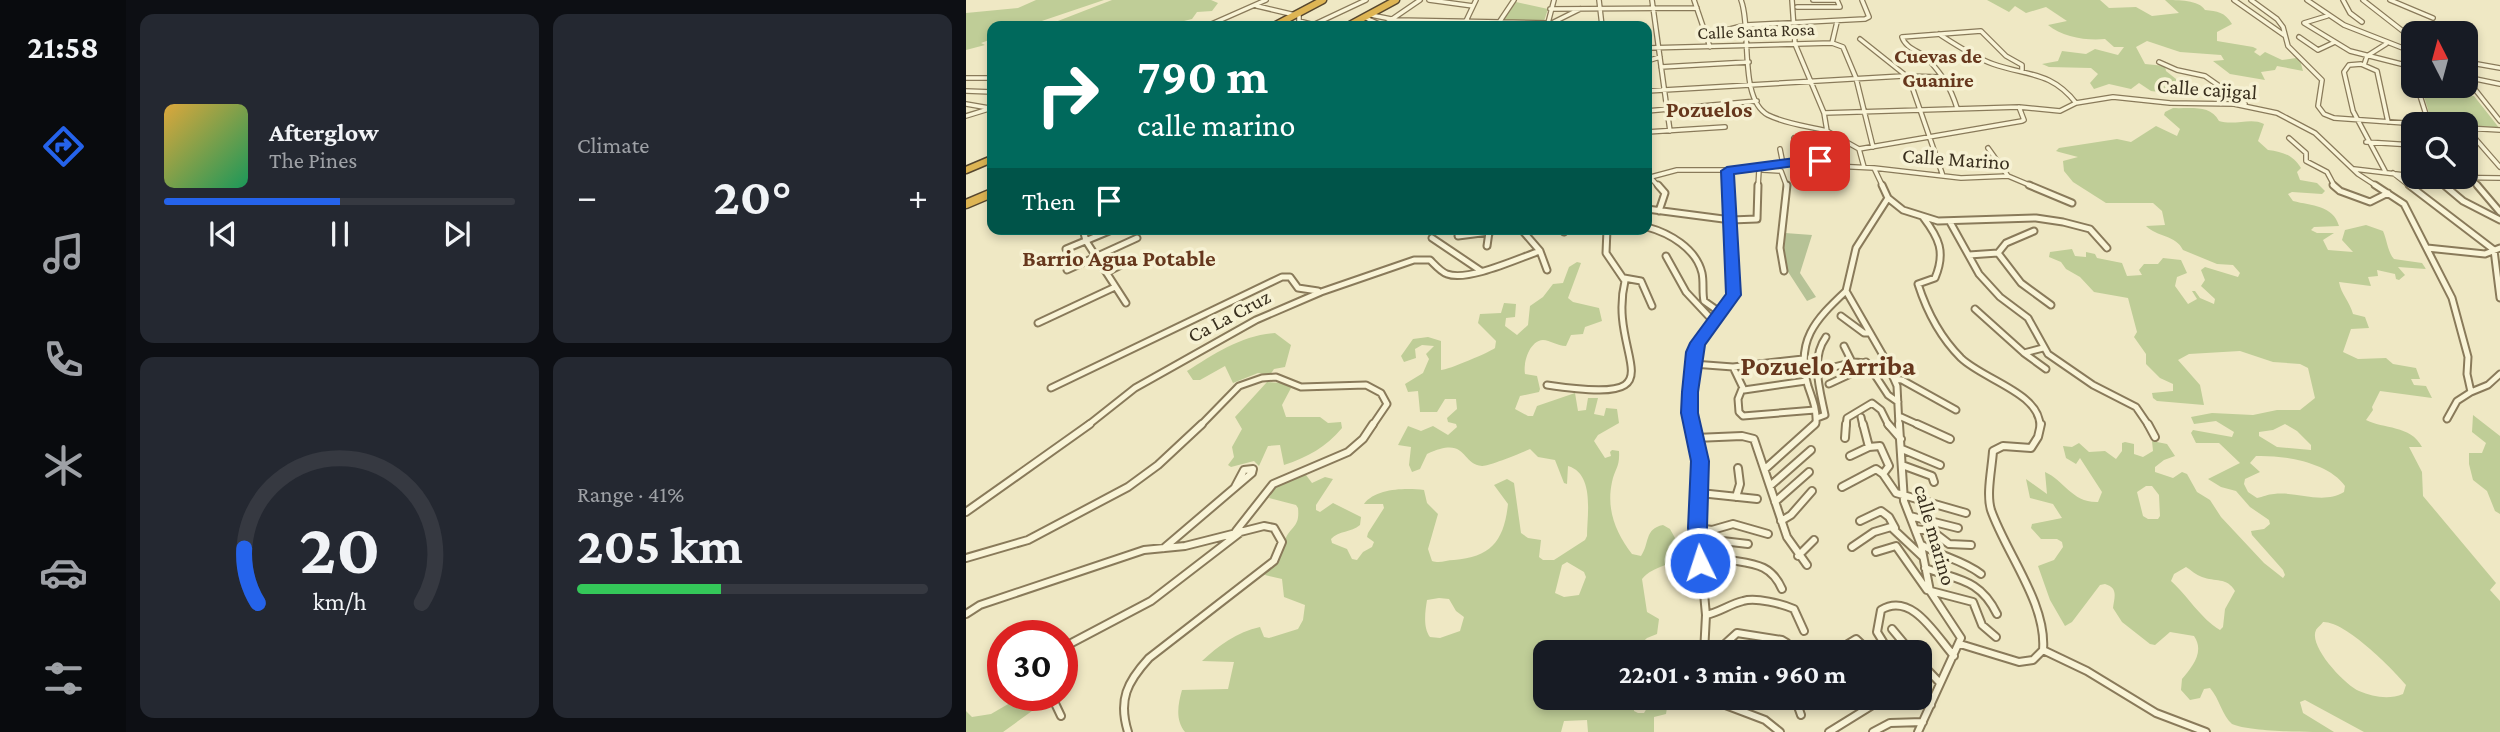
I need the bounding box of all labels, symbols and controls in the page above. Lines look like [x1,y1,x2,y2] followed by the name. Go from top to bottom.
[1697,19,1815,43] street label: Calle Santa Rosa
[2401,21,2478,98] north arrow
[2401,21,2478,189] map controls
[27,29,99,65] text: 21:58
[1894,44,1982,92] district label: Cuevas de Guanire
[1022,49,1113,140] icon: right
[1137,49,1268,104] text: 790 m
[2156,74,2258,104] street label: Calle cajigal
[1666,96,1752,122] district label: Pozuelos
[1137,107,1295,143] text: calle marino
[2401,112,2478,189] button: search
[269,118,379,147] text: Afterglow
[39,122,88,171] icon: directions
[1790,131,1850,191] pin
[577,132,649,158] text: Climate
[1801,142,1839,180] icon: arrive
[1901,143,2011,175] street label: Calle Marino
[269,147,357,173] text: The Pines
[713,167,792,225] text: 20°
[577,175,597,217] text: −
[908,175,928,217] text: +
[1090,182,1128,220] icon: arrive
[1022,187,1076,216] text: Then
[204,215,242,253] icon: previous
[321,215,359,253] icon: pause
[438,215,476,253] icon: next
[39,229,88,278] icon: music
[1022,245,1216,271] district label: Barrio Agua Potable
[1184,284,1274,348] street label: Ca La Cruz
[39,335,88,384] icon: phone
[1740,350,1916,381] district label: Pozuelo Arriba
[39,441,88,490] icon: climate
[577,481,684,507] text: Range · 41%
[1909,482,1961,588] street label: calle marino
[299,509,380,590] text: 20
[577,516,743,574] text: 205 km
[1663,526,1737,600] position arrow
[39,548,88,597] icon: car
[313,588,366,615] text: km/h
[987,620,1078,711] speed limit sign: 30
[39,654,88,703] icon: filters
[1619,660,1846,689] text: 22:01 · 3 min · 960 m

